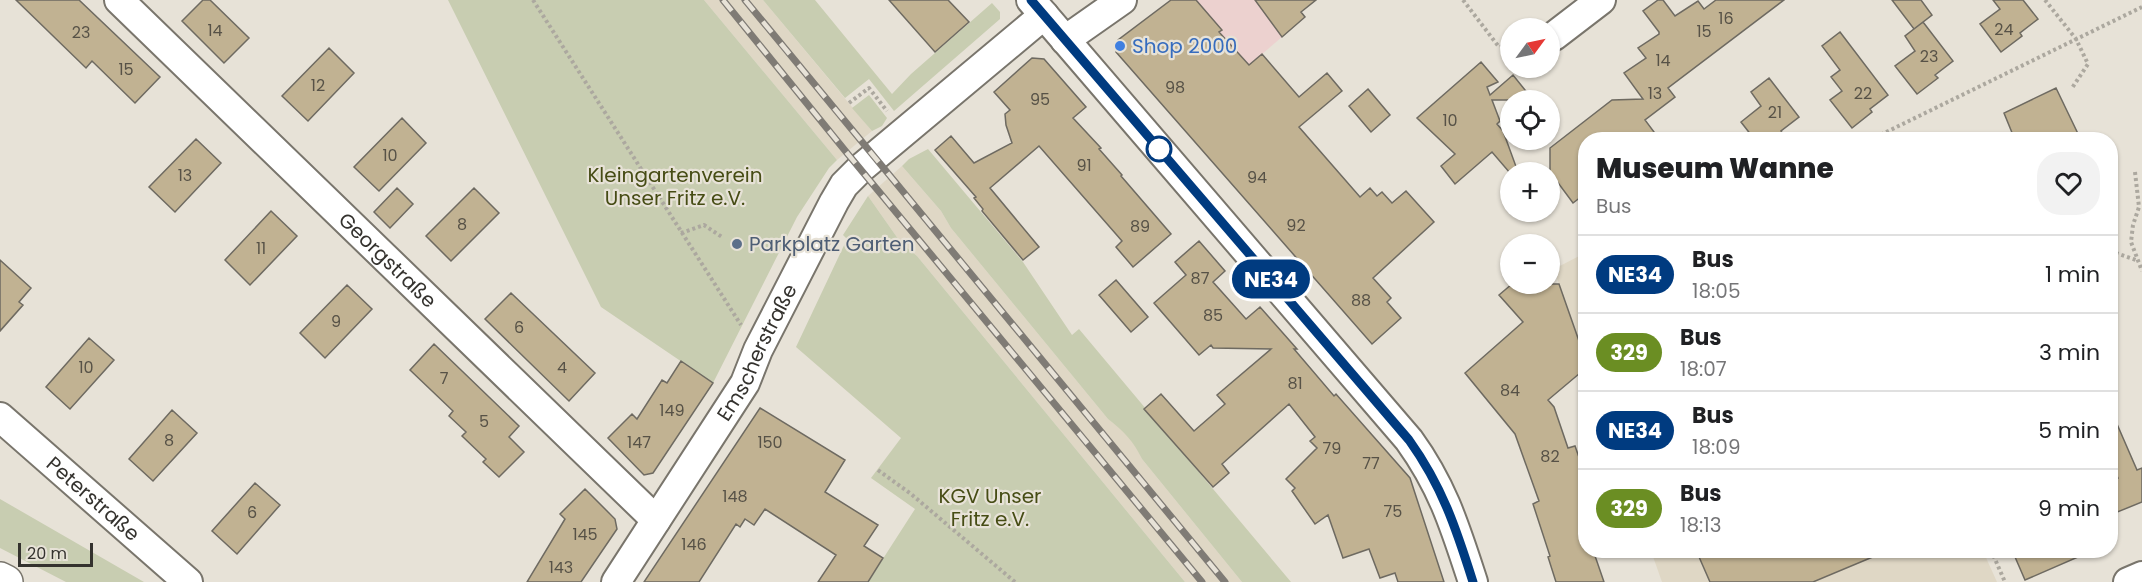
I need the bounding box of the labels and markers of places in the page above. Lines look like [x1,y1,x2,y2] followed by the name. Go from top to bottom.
[1132,32,1237,60] place label: Shop 2000
[1113,39,1127,53] marker: Shop 2000
[1146,136,1172,162] unlabelled marker
[749,230,915,258] place label: Parkplatz Garten
[730,237,744,251] marker: Parkplatz Garten

